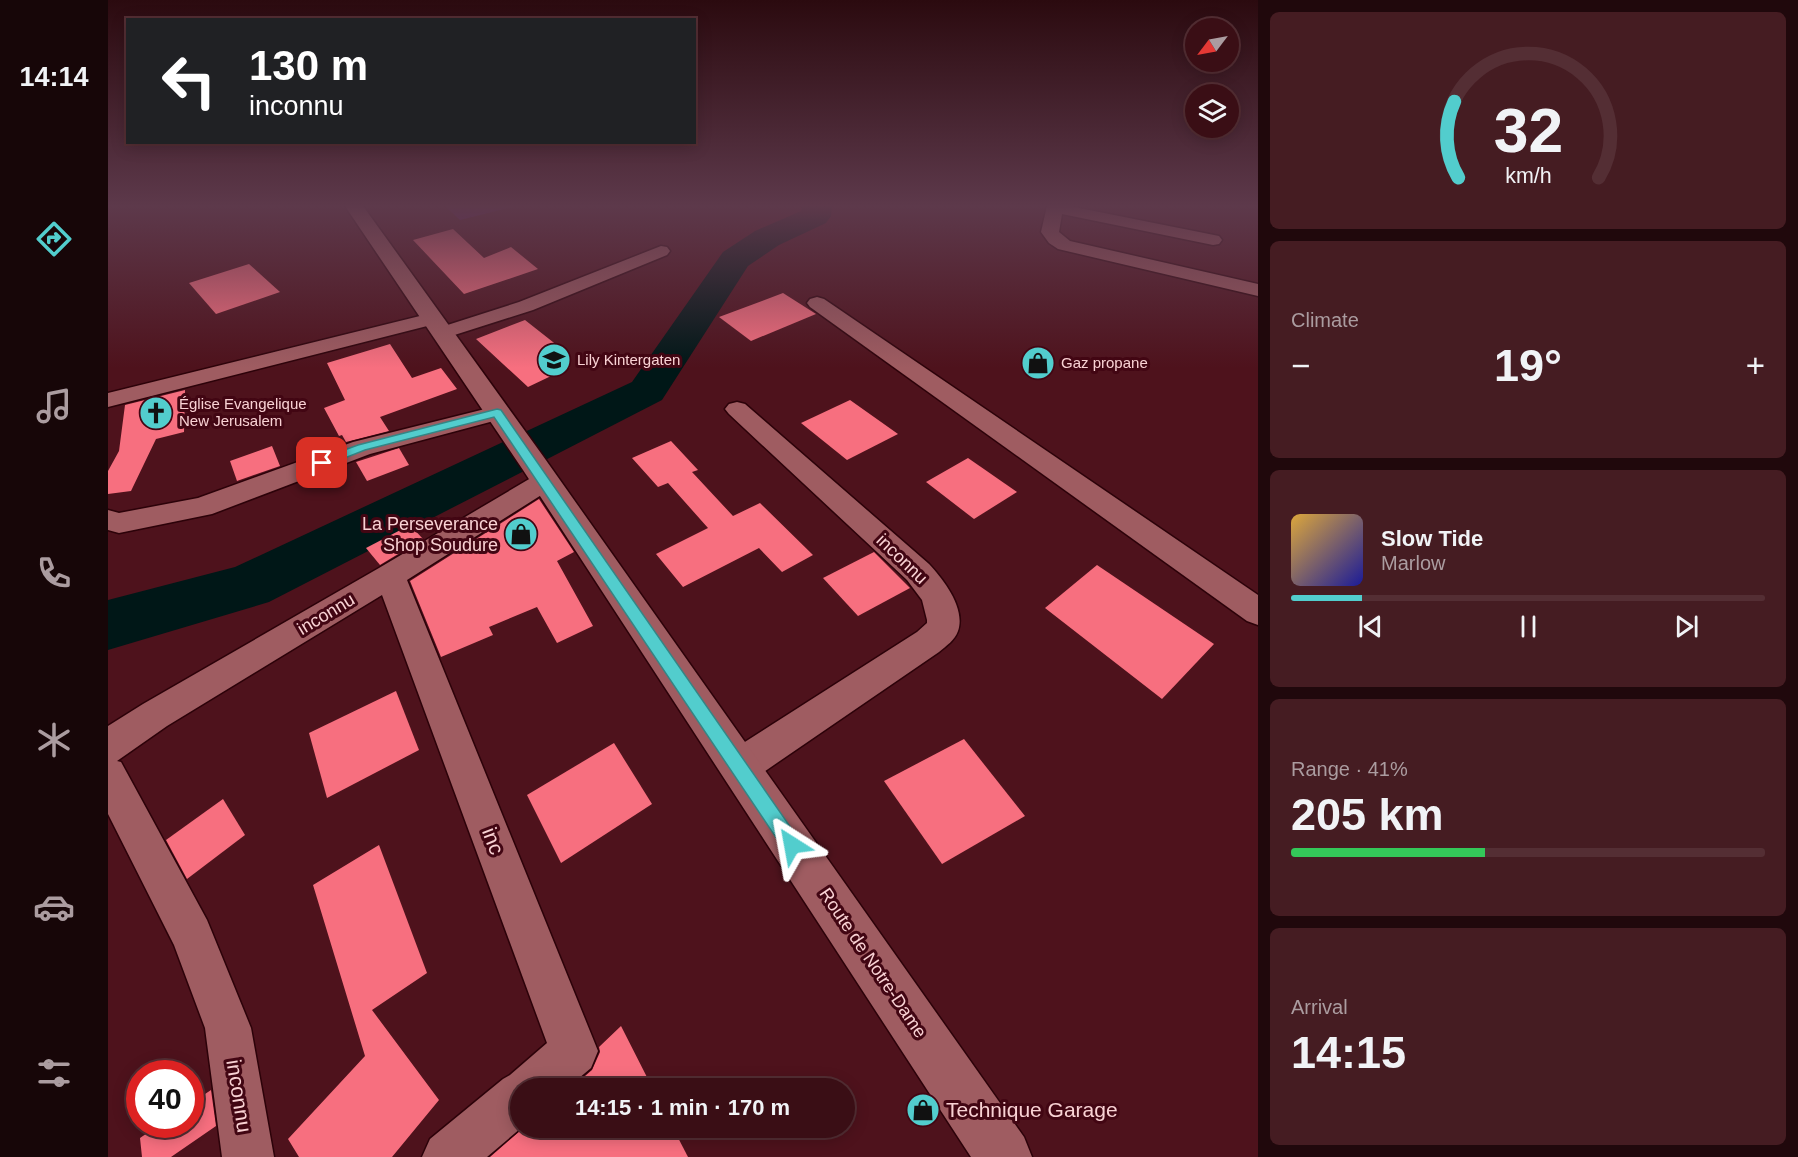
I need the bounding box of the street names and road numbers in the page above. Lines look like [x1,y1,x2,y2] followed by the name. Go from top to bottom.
[872,530,932,588] street label: inconnu
[294,589,358,639] street label: inconnu
[478,824,509,857] street label: inc
[815,884,931,1042] street label: Route de Notre-Dame
[222,1058,257,1134] street label: inconnu

